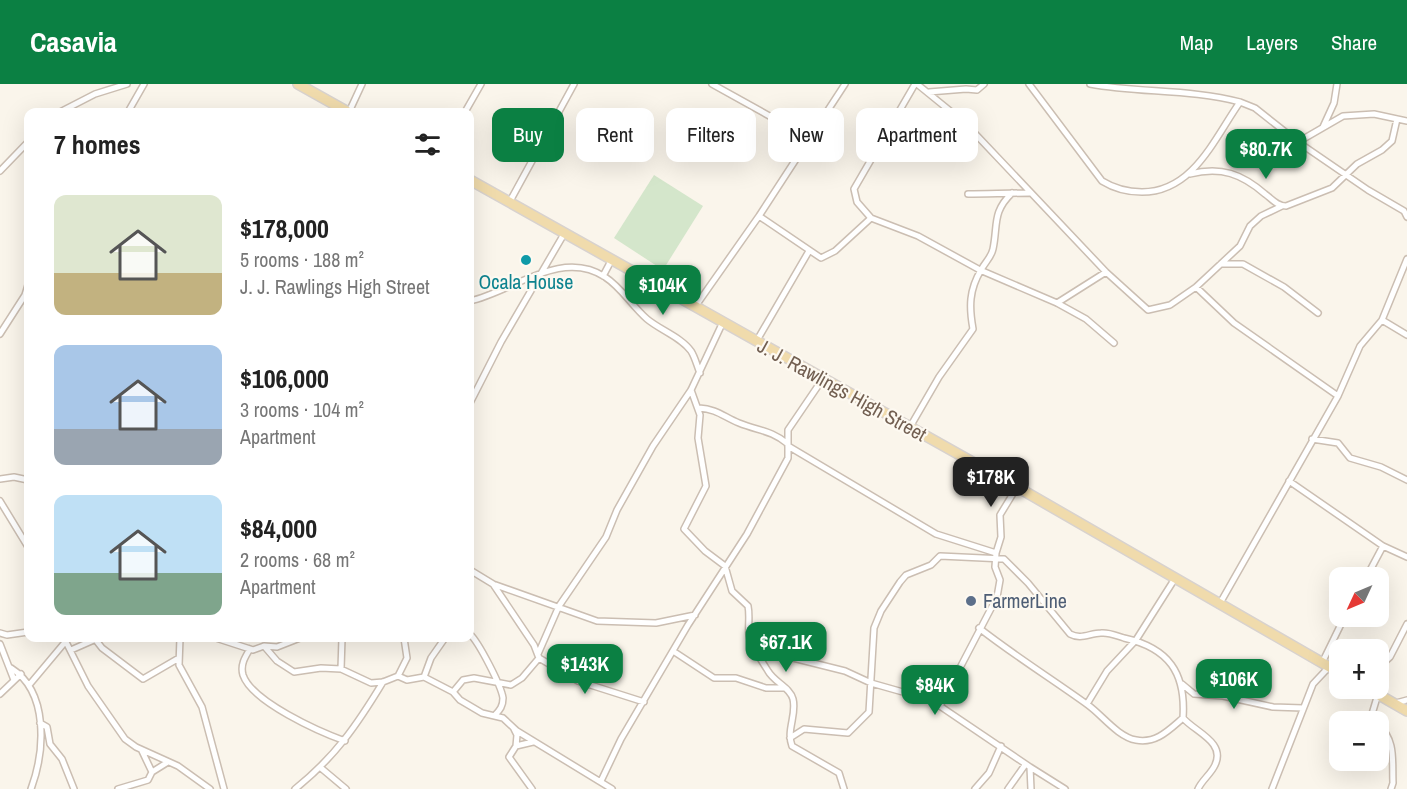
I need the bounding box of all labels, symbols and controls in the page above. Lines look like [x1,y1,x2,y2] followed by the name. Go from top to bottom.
[30,23,117,61] text: Casavia
[1180,28,1213,57] text: Map
[1246,28,1298,57] text: Layers
[1331,28,1377,57] text: Share
[492,108,564,162] chip: Buy
[576,108,654,162] chip: Rent
[666,108,756,162] chip: Filters
[768,108,844,162] chip: New
[856,108,978,162] chip: Apartment
[54,127,141,162] text: 7 homes
[411,128,444,161] icon: filters
[1217,129,1315,180] pin: $80.7K
[1240,135,1292,162] text: $80.7K
[240,211,329,246] text: $178,000
[102,219,174,291] icon: home
[240,246,364,273] text: 5 rooms · 188 m²
[519,253,533,267] marker: Ocala House
[621,265,705,316] pin: $104K
[479,268,573,295] place label: Ocala House
[639,271,687,298] text: $104K
[240,273,430,300] text: J. J. Rawlings High Street
[753,332,932,448] street label: J. J. Rawlings High Street
[240,361,329,396] text: $106,000
[102,369,174,441] icon: home
[240,396,364,423] text: 3 rooms · 104 m²
[240,423,316,450] text: Apartment
[949,457,1033,508] pin: $178K
[967,463,1015,490] text: $178K
[240,511,317,546] text: $84,000
[102,519,174,591] icon: home
[240,546,355,573] text: 2 rooms · 68 m²
[1329,567,1389,627] north arrow
[1329,567,1389,771] map controls
[240,573,316,600] text: Apartment
[983,587,1067,614] place label: FarmerLine
[964,594,978,608] marker: FarmerLine
[737,622,835,673] pin: $67.1K
[760,628,812,655] text: $67.1K
[1329,639,1389,699] button: +
[543,644,627,695] pin: $143K
[561,650,609,677] text: $143K
[1192,659,1276,710] pin: $106K
[899,665,971,716] pin: $84K
[1210,665,1258,692] text: $106K
[915,671,955,698] text: $84K
[1329,711,1389,771] button: −

